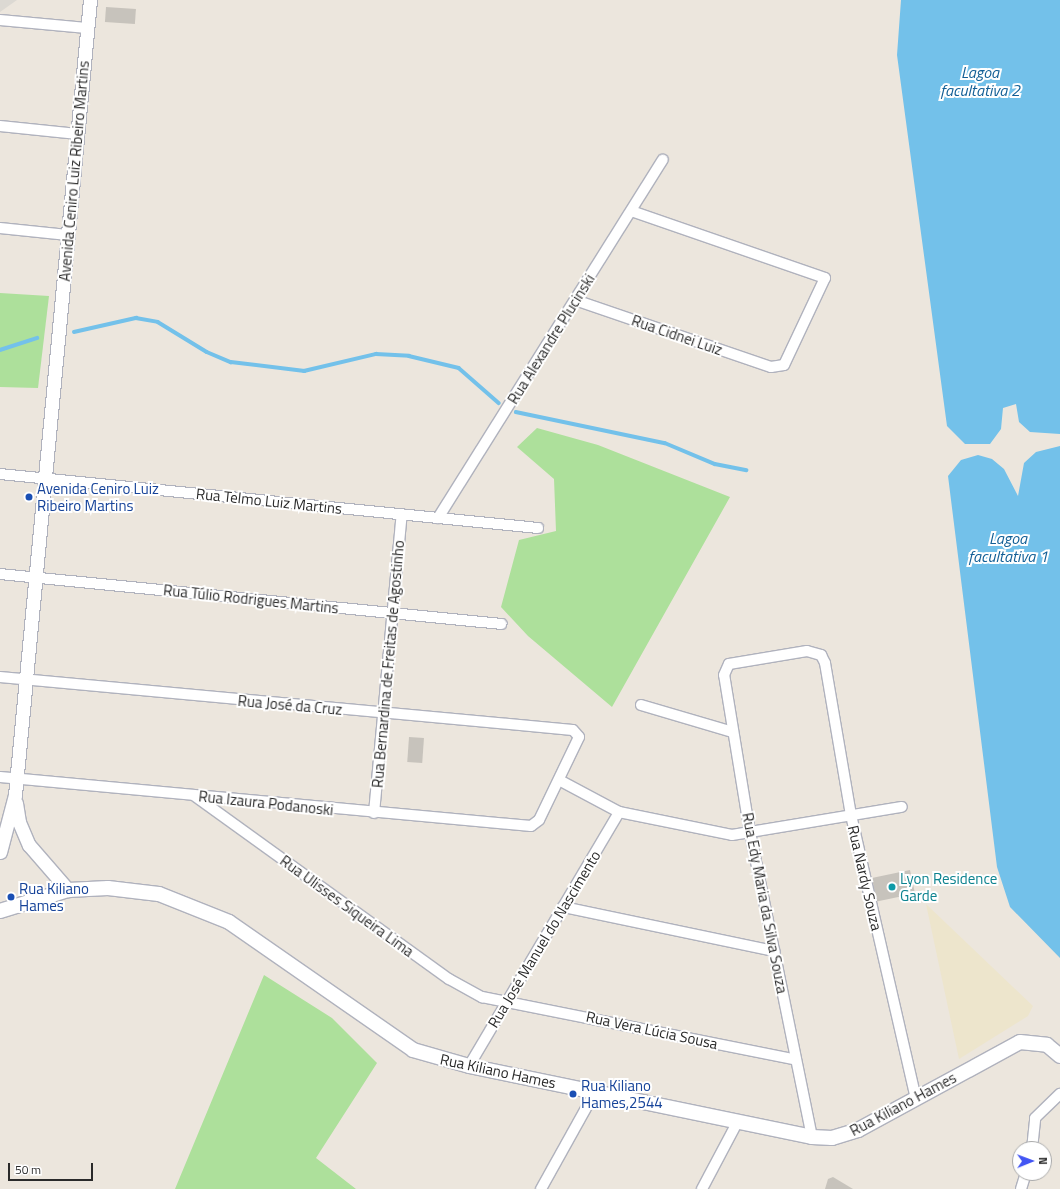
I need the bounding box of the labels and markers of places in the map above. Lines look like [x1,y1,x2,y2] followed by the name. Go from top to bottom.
[37,479,159,514] place label: Avenida Ceniro Luiz Ribeiro Martins
[24,492,34,502] marker: Avenida Ceniro Luiz Ribeiro Martins
[900,869,997,904] place label: Lyon Residence Garde
[19,879,89,914] place label: Rua Kiliano Hames
[887,882,897,892] marker: Lyon Residence Garde
[6,892,16,902] marker: Rua Kiliano Hames
[581,1076,663,1111] place label: Rua Kiliano Hames,2544
[568,1089,578,1099] marker: Rua Kiliano Hames,2544

